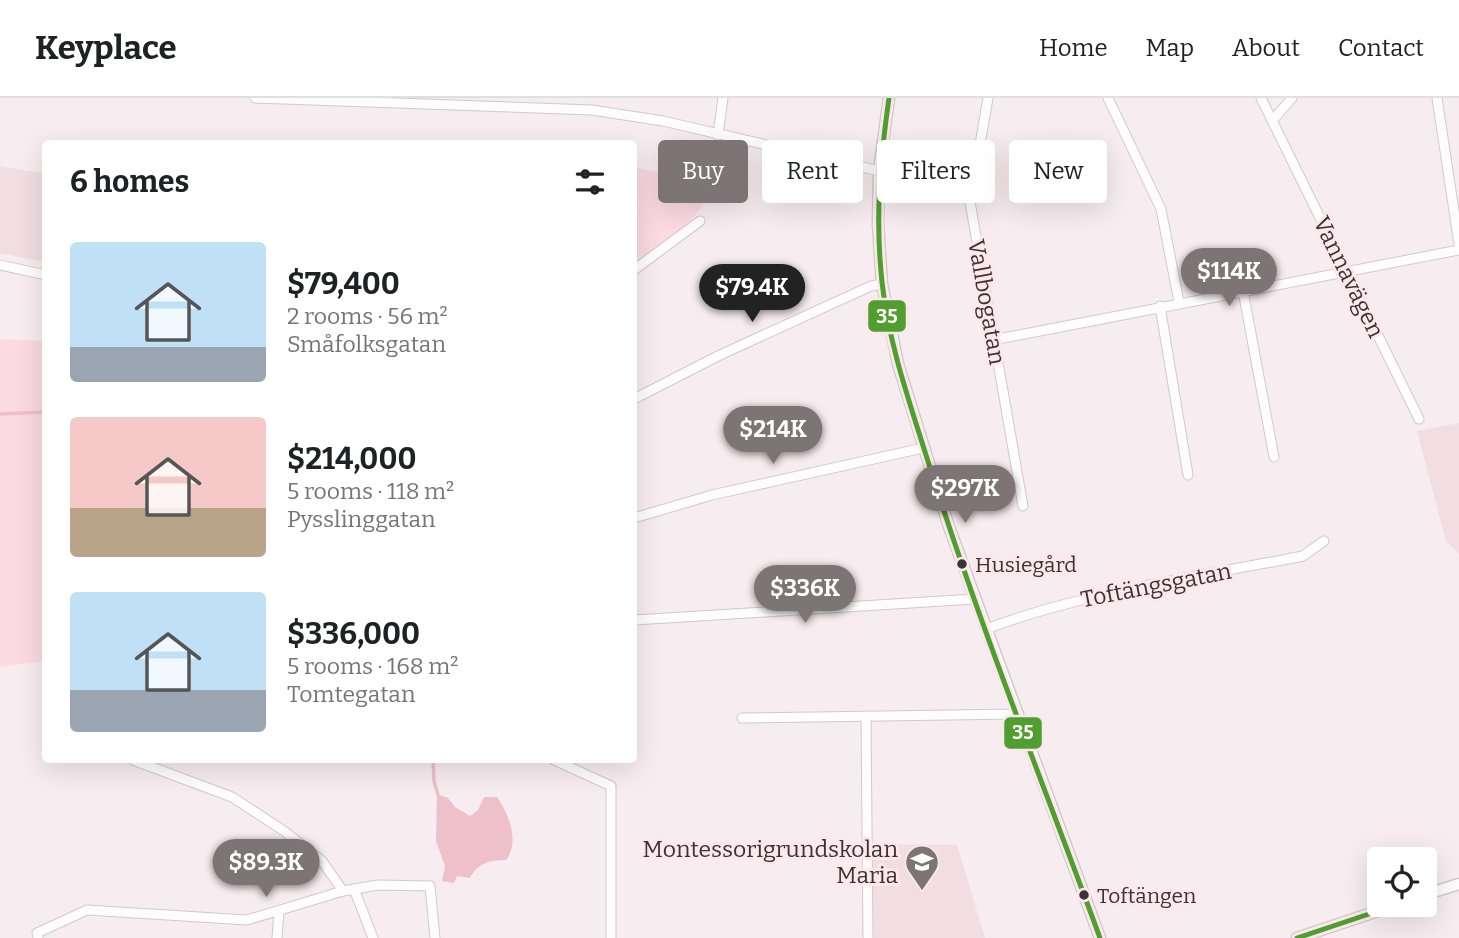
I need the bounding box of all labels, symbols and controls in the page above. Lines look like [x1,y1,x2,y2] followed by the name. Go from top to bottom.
[35,28,177,68] text: Keyplace
[1039,34,1108,62] text: Home
[1146,34,1194,62] text: Map
[1232,34,1300,62] text: About
[1338,34,1424,62] text: Contact
[658,140,748,203] chip: Buy
[762,140,863,203] chip: Rent
[877,140,995,203] chip: Filters
[1009,140,1107,203] chip: New
[571,163,609,201] icon: filters
[70,164,189,200] text: 6 homes
[1308,212,1391,343] street label: Vannavägen
[962,237,1012,367] street label: Vallbogatan
[1180,248,1278,308] pin: $114K
[1197,257,1261,285] text: $114K
[695,264,809,324] pin: $79.4K
[287,266,400,302] text: $79,400
[126,270,210,354] icon: home
[715,273,789,301] text: $79.4K
[867,299,907,333] line badge: 35
[287,302,448,330] text: 2 rooms · 56 m²
[876,305,898,328] text: 35
[287,330,446,358] text: Småfolksgatan
[724,406,822,466] pin: $214K
[739,415,807,443] text: $214K
[287,441,417,477] text: $214,000
[126,445,210,529] icon: home
[916,466,1014,525] pin: $297K
[930,474,1000,502] text: $297K
[287,477,454,505] text: 5 rooms · 118 m²
[287,505,436,533] text: Pysslinggatan
[975,552,1077,578] place label: Husiegård
[955,557,969,571] marker: Husiegård
[1078,557,1234,613] street label: Toftängsgatan
[756,566,854,625] pin: $336K
[770,574,840,602] text: $336K
[287,616,420,652] text: $336,000
[126,620,210,704] icon: home
[287,652,458,680] text: 5 rooms · 168 m²
[287,680,415,708] text: Tomtegatan
[1003,716,1043,750] line badge: 35
[1012,721,1034,744] text: 35
[643,835,898,889] place label: Montessorigrundskolan Maria
[209,840,323,899] pin: $89.3K
[903,843,941,892] school or university icon: Montessorigrundskolan Maria
[1367,847,1437,917] map controls
[1367,847,1437,917] button: locate
[229,848,303,876] text: $89.3K
[1097,883,1196,909] place label: Toftängen
[1077,888,1091,902] marker: Toftängen

